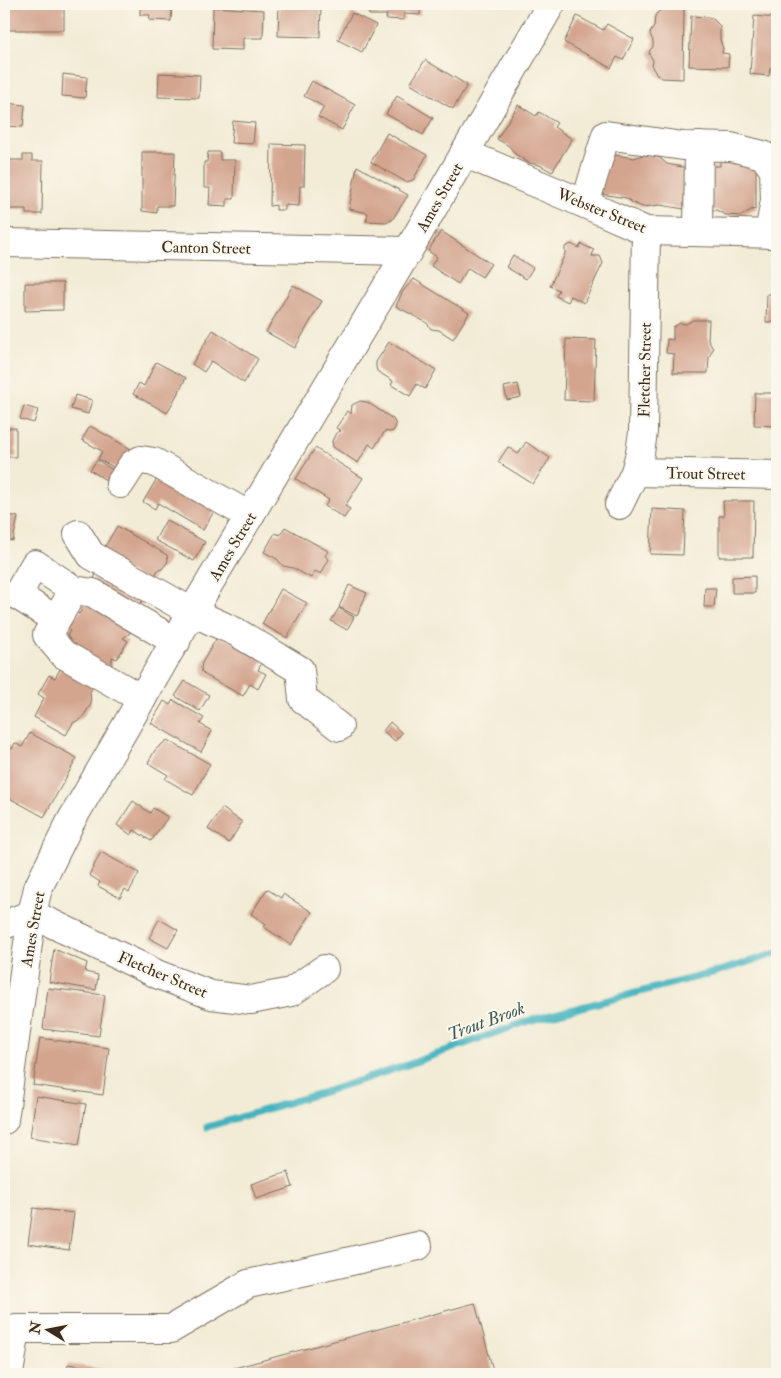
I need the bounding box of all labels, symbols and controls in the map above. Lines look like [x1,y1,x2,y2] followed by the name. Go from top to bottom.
[412,159,468,237] street label: Ames Street
[553,184,649,238] street label: Webster Street
[161,237,251,259] street label: Canton Street
[634,322,656,418] street label: Fletcher Street
[666,463,746,485] street label: Trout Street
[204,509,261,585] street label: Ames Street
[16,890,49,970] street label: Ames Street
[115,947,210,1003] street label: Fletcher Street
[444,997,528,1046] water label: Trout Brook
[22,1306,72,1356] north arrow
[26,1320,45,1336] text: N

